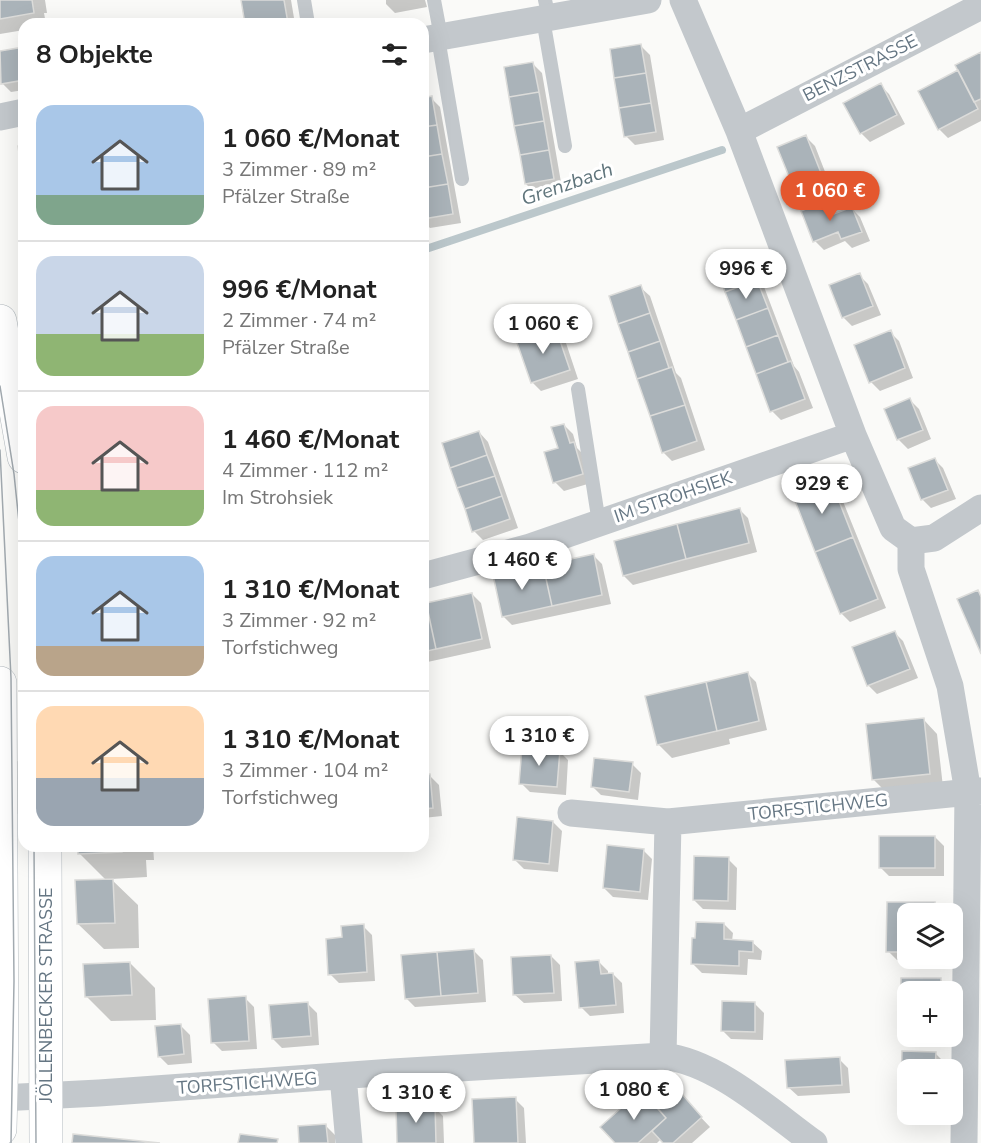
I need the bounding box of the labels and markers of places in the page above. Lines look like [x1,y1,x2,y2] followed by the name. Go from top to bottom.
[775,171,885,222] pin: 1 060 €
[704,249,788,300] pin: 996 €
[488,304,598,355] pin: 1 060 €
[780,464,864,515] pin: 929 €
[467,540,577,591] pin: 1 460 €
[484,716,594,767] pin: 1 310 €
[579,1070,689,1121] pin: 1 080 €
[361,1073,471,1124] pin: 1 310 €

